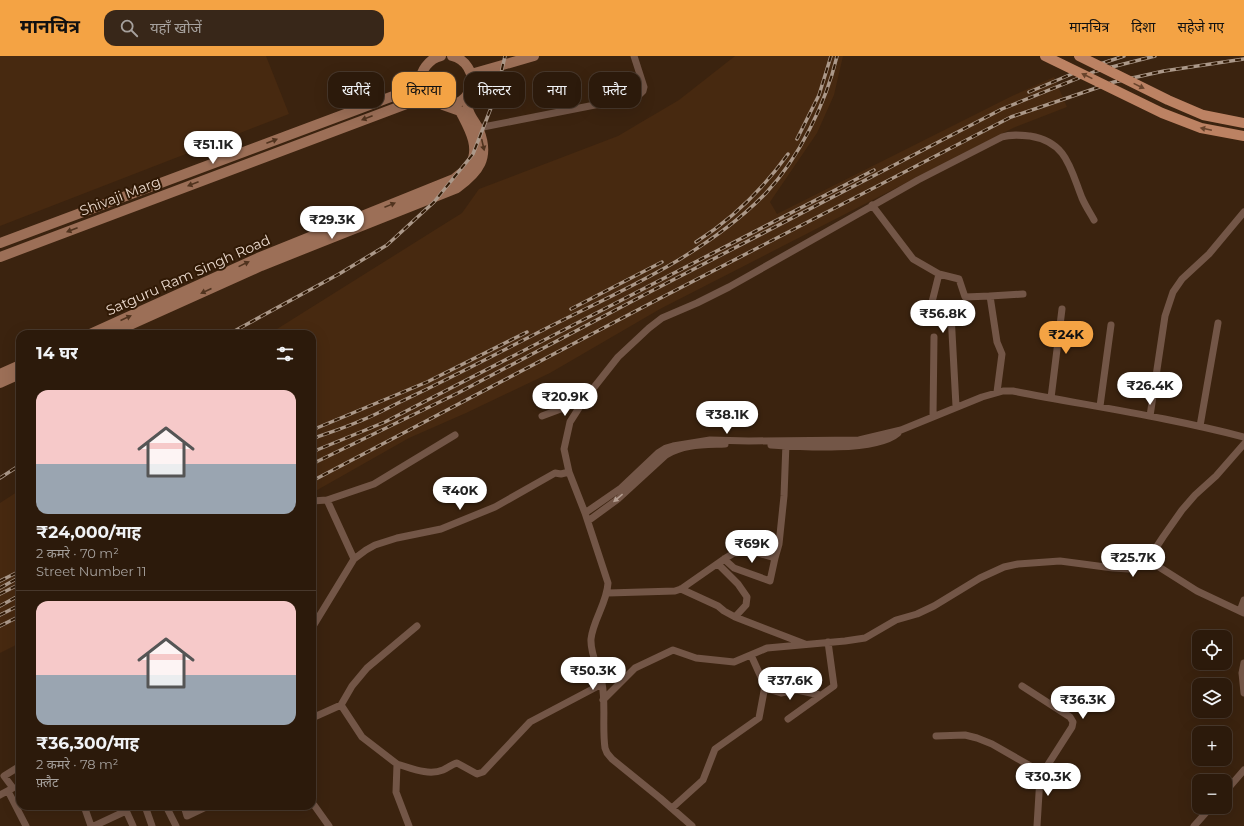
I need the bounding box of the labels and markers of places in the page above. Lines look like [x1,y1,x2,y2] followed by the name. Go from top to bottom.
[180,131,246,165] pin: ₹51.1K
[299,206,365,240] pin: ₹29.3K
[910,300,976,334] pin: ₹56.8K
[1042,321,1090,355] pin: ₹24K
[1117,372,1183,406] pin: ₹26.4K
[532,383,598,417] pin: ₹20.9K
[694,401,760,435] pin: ₹38.1K
[436,477,484,511] pin: ₹40K
[728,530,776,564] pin: ₹69K
[1100,544,1166,578] pin: ₹25.7K
[560,657,626,691] pin: ₹50.3K
[757,667,823,701] pin: ₹37.6K
[1050,686,1116,720] pin: ₹36.3K
[1015,763,1081,797] pin: ₹30.3K

